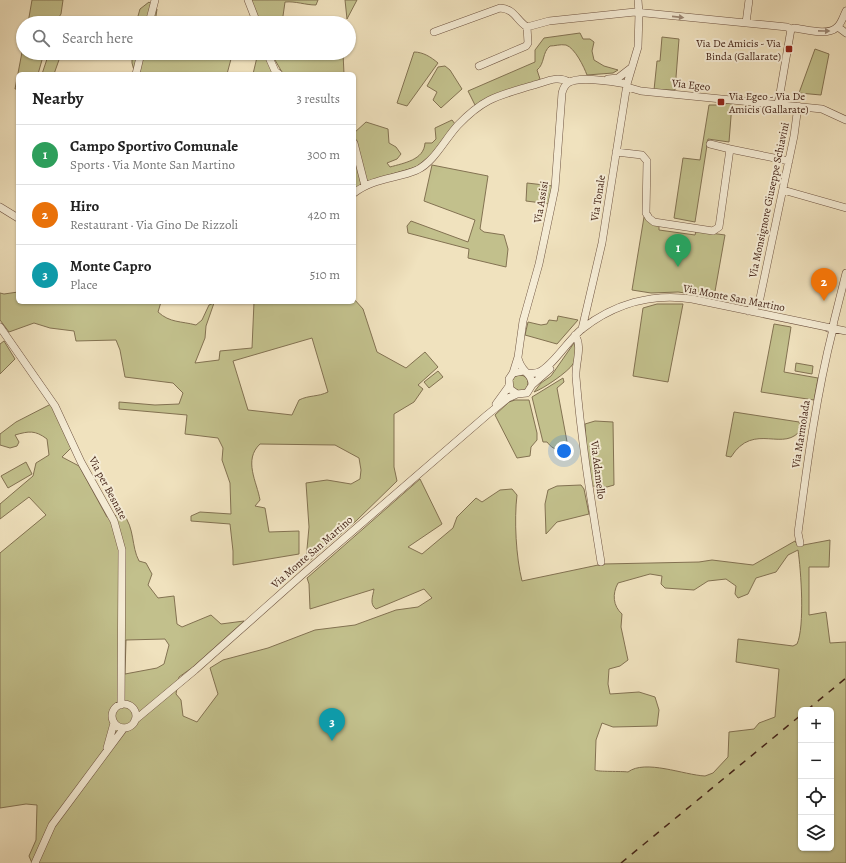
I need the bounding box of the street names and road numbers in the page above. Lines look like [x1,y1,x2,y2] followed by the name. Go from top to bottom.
[670,75,712,95] street label: Via Egeo
[745,121,793,280] street label: Via Monsignore Giuseppe Schiavini
[587,174,609,223] street label: Via Tonale
[530,180,552,225] street label: Via Assisi
[681,281,787,315] street label: Via Monte San Martino
[788,398,814,470] street label: Via Marmolada
[587,439,609,501] street label: Via Adamello
[85,453,131,522] street label: Via per Besnate
[267,512,356,592] street label: Via Monte San Martino

